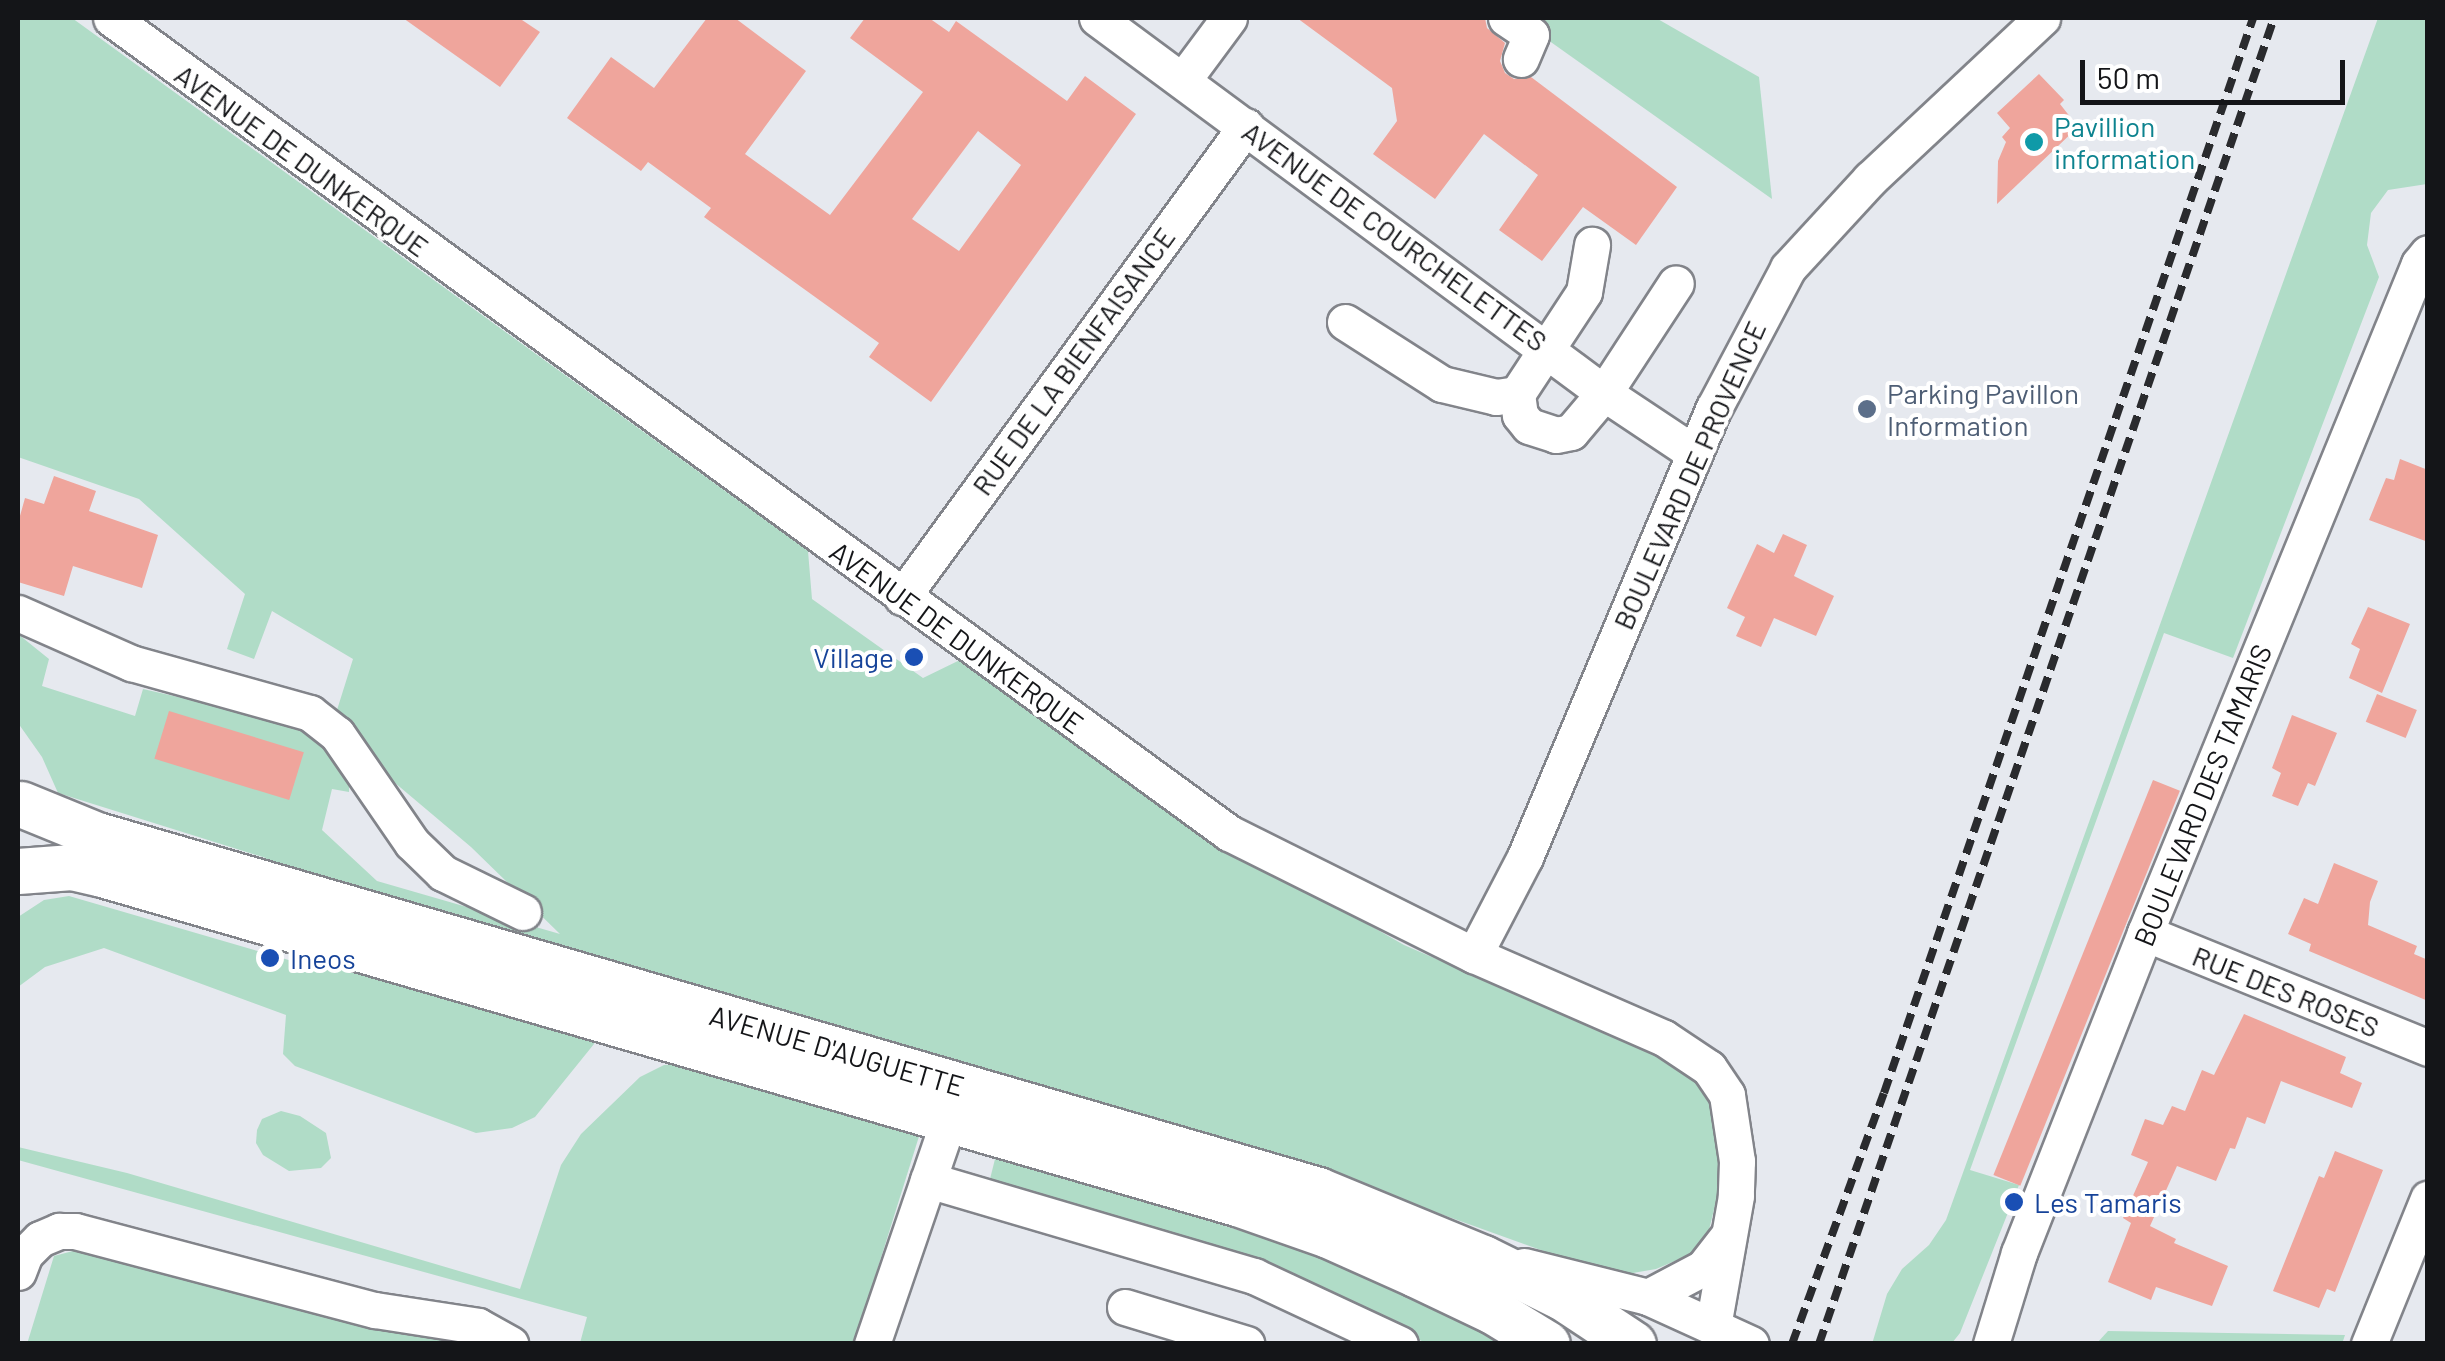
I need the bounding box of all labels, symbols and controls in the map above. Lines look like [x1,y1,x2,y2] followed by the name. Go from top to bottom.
[2085,40,2350,102] scale bar
[169,57,435,263] street label: AVENUE DE DUNKERQUE
[2097,59,2160,95] text: 50 m
[2054,109,2195,175] place label: Pavillion information
[1236,114,1554,358] street label: AVENUE DE COURCHELETTES
[2023,131,2045,153] marker: Pavillion information
[965,221,1181,501] street label: RUE DE LA BIENFAISANCE
[1606,316,1772,634] street label: BOULEVARD DE PROVENCE
[1887,376,2079,442] place label: Parking Pavillon Information
[1856,398,1878,420] marker: Parking Pavillon Information
[824,534,1090,740] street label: AVENUE DE DUNKERQUE
[2126,639,2278,951] street label: BOULEVARD DES TAMARIS
[813,640,894,674] place label: Village
[903,646,925,668] marker: Village
[2188,938,2384,1044] street label: RUE DES ROSES
[290,941,356,975] place label: Ineos
[259,947,281,969] marker: Ineos
[706,998,968,1102] street label: AVENUE D'AUGUETTE
[2034,1185,2182,1219] place label: Les Tamaris
[2003,1191,2025,1213] marker: Les Tamaris

